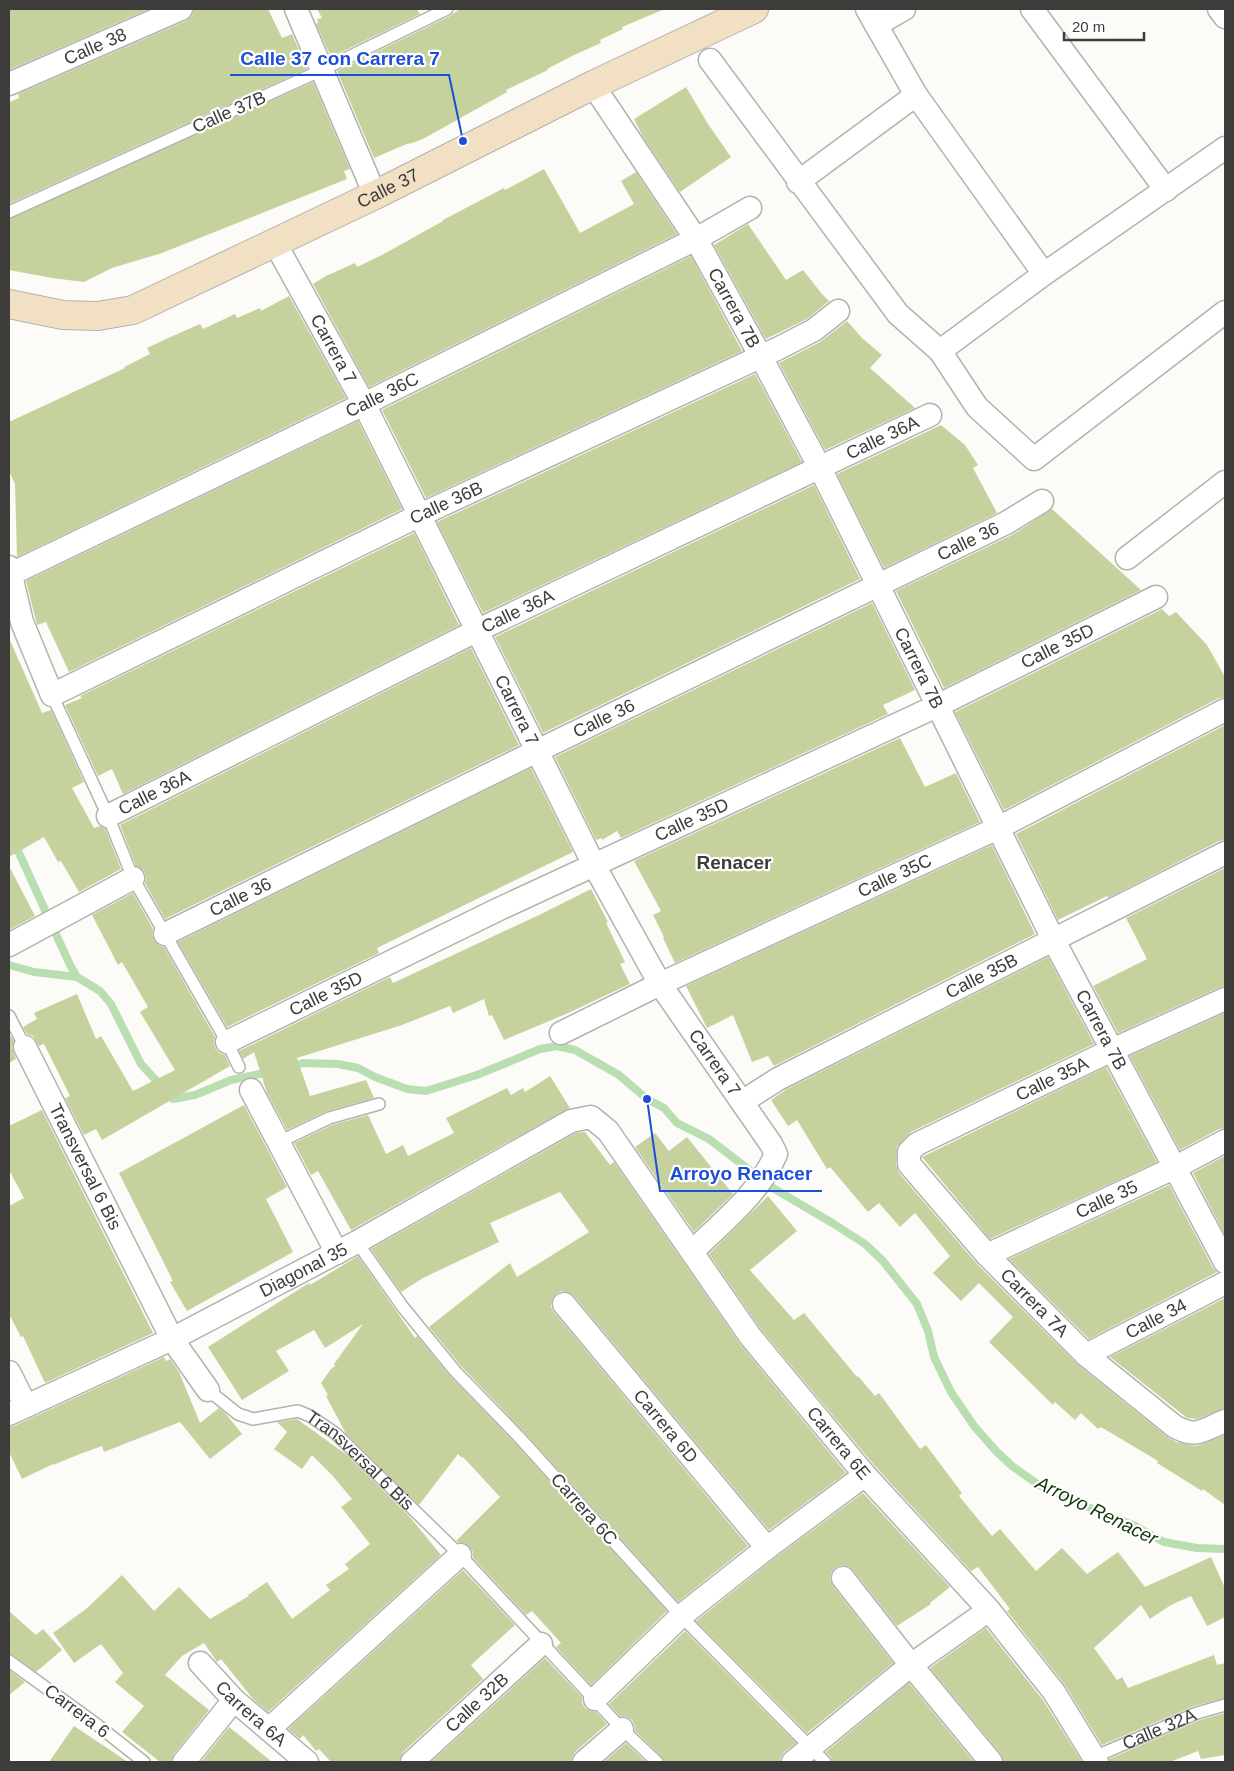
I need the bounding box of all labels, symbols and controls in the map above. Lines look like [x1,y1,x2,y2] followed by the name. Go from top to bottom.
[1064,10,1144,42] scale bar
[1072,18,1105,35] text: 20 m
[61,24,129,69] street label: Calle 38
[230,41,449,75] callout: Calle 37 con Carrera 7
[240,48,440,69] text: Calle 37 con Carrera 7
[189,87,269,137] street label: Calle 37B
[354,165,422,212] street label: Calle 37
[704,265,764,351] street label: Carrera 7B
[306,311,361,387] street label: Carrera 7
[342,368,422,421] street label: Calle 36C
[843,412,922,463] street label: Calle 36A
[406,477,486,528] street label: Calle 36B
[934,518,1002,565] street label: Calle 36
[478,585,557,637] street label: Calle 36A
[1018,620,1097,673] street label: Calle 35D
[891,624,948,712] street label: Carrera 7B
[491,672,543,749] street label: Carrera 7
[570,695,638,742] street label: Calle 36
[115,766,194,819] street label: Calle 36A
[651,794,732,845] street label: Calle 35D
[855,850,935,901] street label: Calle 35C
[697,852,772,873] district label: Renacer
[206,873,274,920] street label: Calle 36
[942,949,1021,1003] street label: Calle 35B
[286,967,366,1020] street label: Calle 35D
[1072,986,1131,1073] street label: Carrera 7B
[685,1026,744,1100] street label: Carrera 7
[1013,1053,1091,1105] street label: Calle 35A
[45,1100,125,1233] street label: Transversal 6 Bis
[660,1157,822,1191] callout: Arroyo Renacer
[670,1163,813,1184] text: Arroyo Renacer
[1072,1176,1141,1222] street label: Calle 35
[256,1239,351,1301] street label: Diagonal 35
[996,1265,1073,1341] street label: Carrera 7A
[1122,1295,1190,1343] street label: Calle 34
[630,1386,702,1467] street label: Carrera 6D
[803,1403,874,1483] street label: Carrera 6E
[303,1407,418,1514] street label: Transversal 6 Bis
[547,1469,621,1549] street label: Carrera 6C
[1031,1471,1162,1549] water label: Arroyo Renacer
[441,1669,512,1736] street label: Calle 32B
[212,1677,291,1750] street label: Carrera 6A
[41,1680,113,1742] street label: Carrera 6
[1119,1705,1199,1754] street label: Calle 32A

